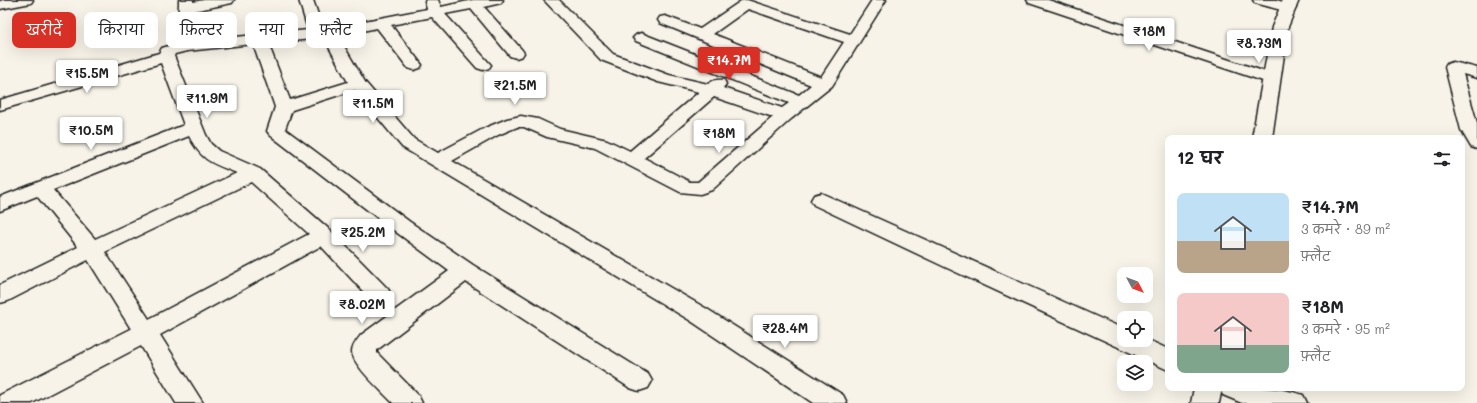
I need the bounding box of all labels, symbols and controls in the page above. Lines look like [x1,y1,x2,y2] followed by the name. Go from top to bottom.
[12,12,76,48] chip: खरीदें
[84,12,158,48] chip: किराया
[166,12,237,48] chip: फ़िल्टर
[245,12,298,48] chip: नया
[306,12,366,48] chip: फ़्लैट
[1125,18,1173,52] pin: ₹18M
[1133,22,1165,39] text: ₹18M
[1226,30,1292,64] pin: ₹8.73M
[1236,34,1282,51] text: ₹8.73M
[696,47,762,81] pin: ₹14.7M
[707,51,751,68] text: ₹14.7M
[54,60,120,94] pin: ₹15.5M
[65,64,109,81] text: ₹15.5M
[482,72,548,106] pin: ₹21.5M
[493,76,537,93] text: ₹21.5M
[174,85,240,119] pin: ₹11.9M
[186,89,228,106] text: ₹11.9M
[340,90,406,124] pin: ₹11.5M
[352,94,394,111] text: ₹11.5M
[58,117,124,151] pin: ₹10.5M
[695,120,743,154] pin: ₹18M
[69,121,113,138] text: ₹10.5M
[703,124,735,141] text: ₹18M
[1177,146,1223,168] text: 12 घर
[1431,148,1453,170] icon: filters
[1301,195,1359,217] text: ₹14.7M
[1209,209,1257,257] icon: home
[330,219,396,253] pin: ₹25.2M
[1301,220,1390,237] text: 3 कमरे · 89 m²
[340,223,386,240] text: ₹25.2M
[1301,247,1331,264] text: फ़्लैट
[1117,267,1153,303] north arrow
[1117,267,1153,391] map controls
[329,291,395,325] pin: ₹8.02M
[339,295,385,312] text: ₹8.02M
[1301,295,1344,317] text: ₹18M
[1209,309,1257,357] icon: home
[1117,311,1153,347] button: locate
[752,315,818,349] pin: ₹28.4M
[762,319,808,336] text: ₹28.4M
[1301,320,1390,337] text: 3 कमरे · 95 m²
[1301,347,1331,364] text: फ़्लैट
[1117,355,1153,391] button: layers

